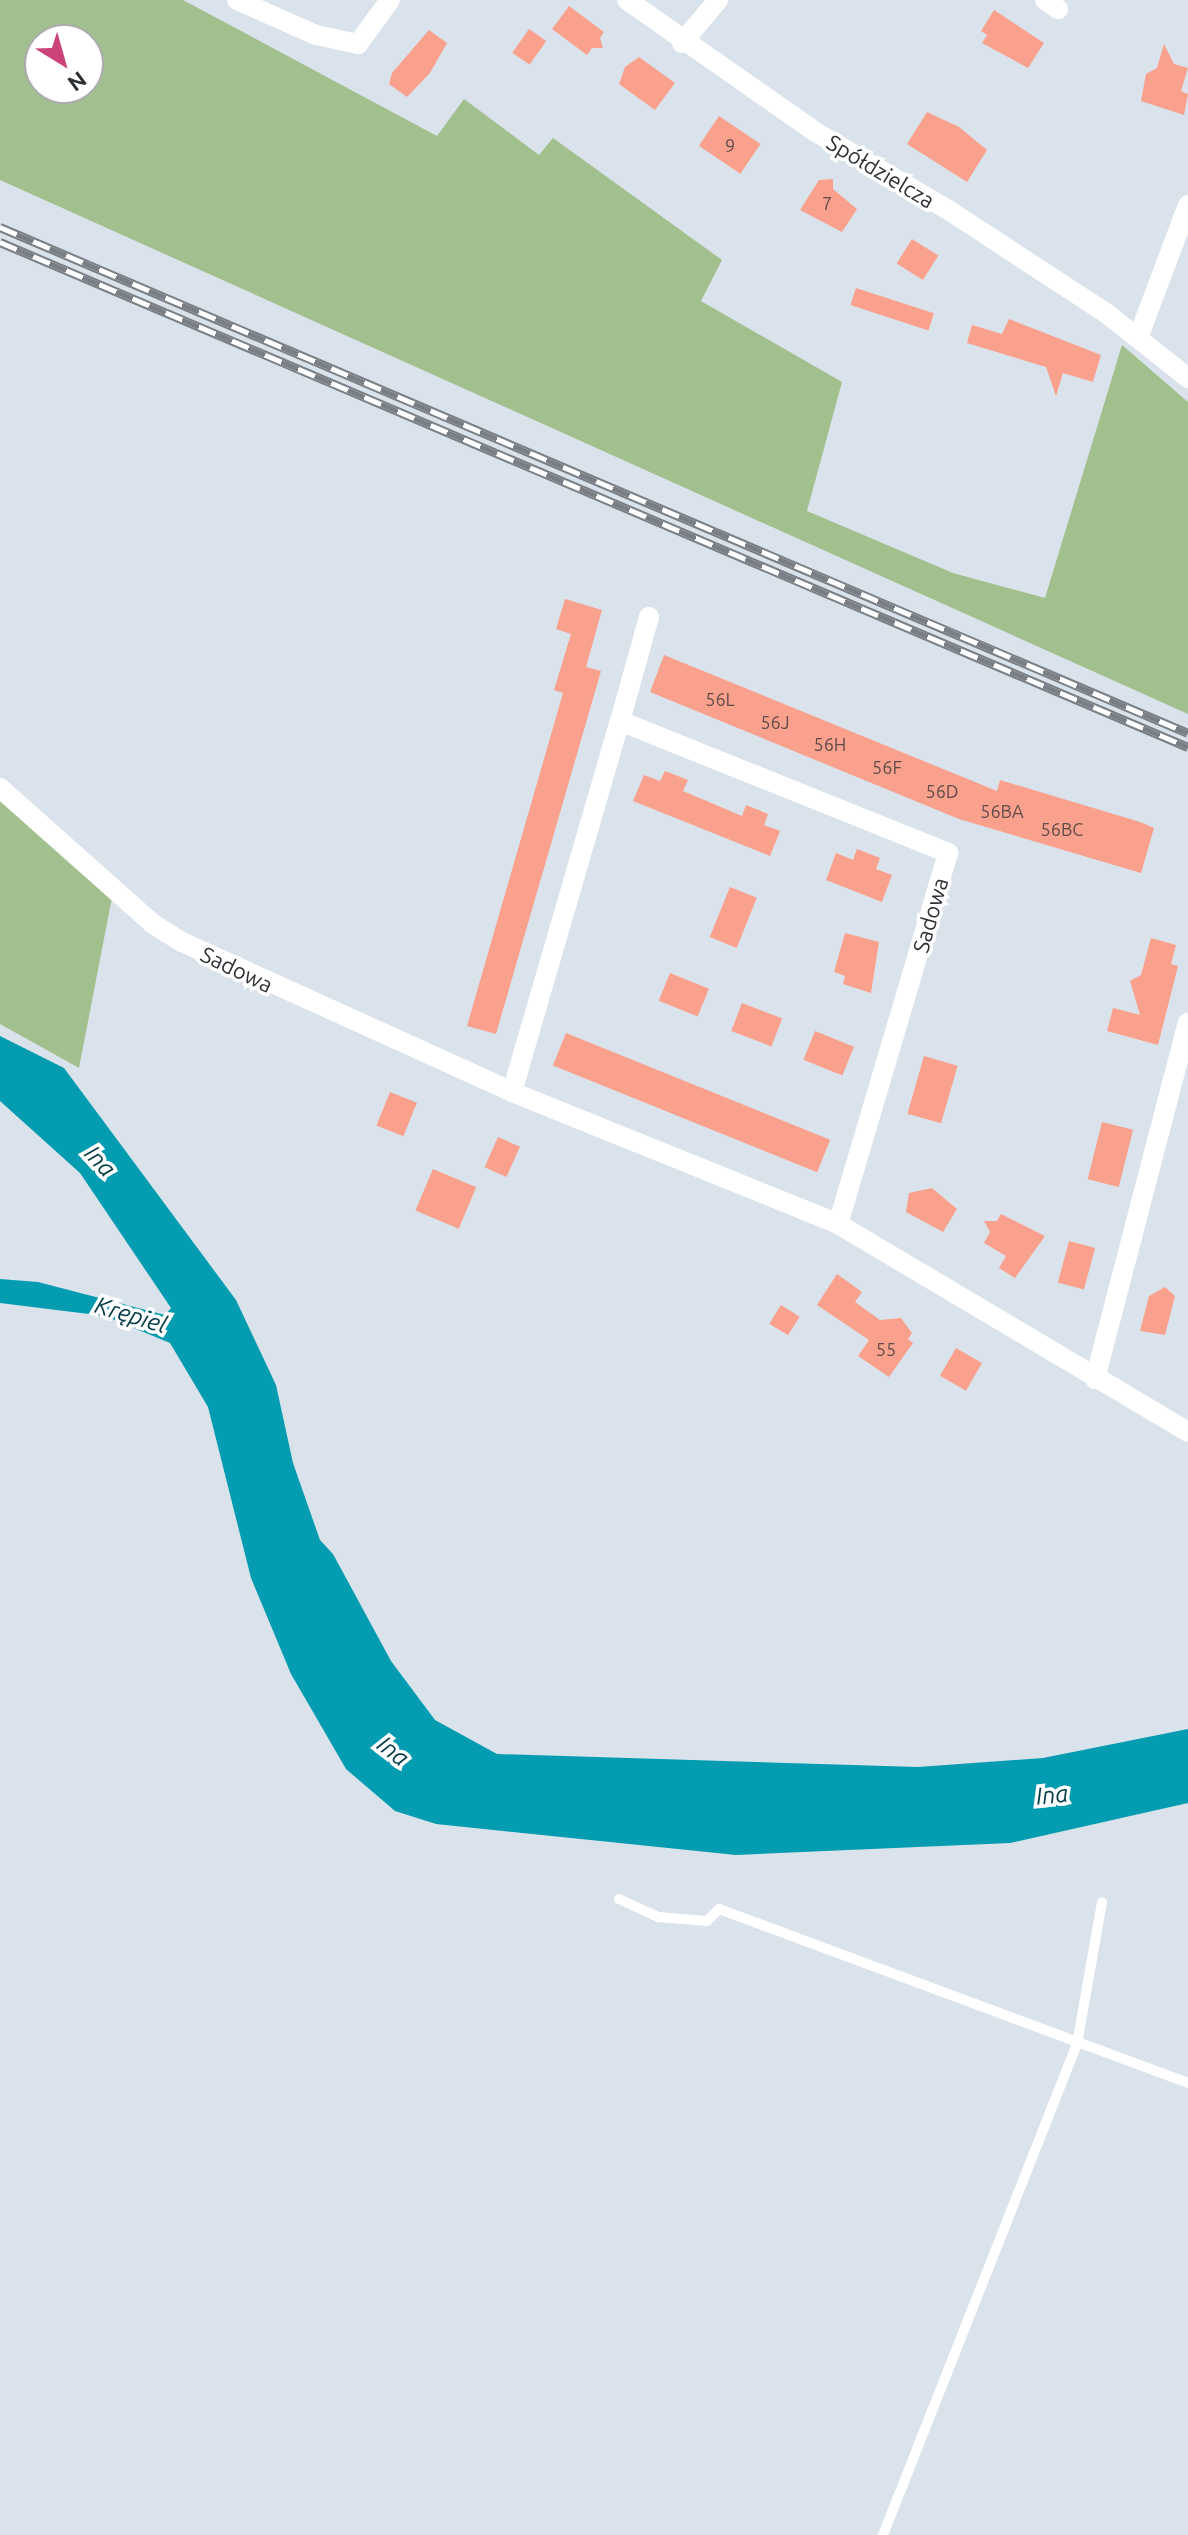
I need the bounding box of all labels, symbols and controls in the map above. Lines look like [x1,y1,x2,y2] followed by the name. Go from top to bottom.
[24,24,104,104] north arrow
[63,67,92,97] text: N
[822,129,940,213] street label: Spółdzielcza
[725,134,735,156] house number: 9
[822,192,832,214] house number: 7
[705,688,735,710] house number: 56L
[760,711,790,733] house number: 56J
[814,733,846,755] house number: 56H
[872,756,902,778] house number: 56F
[925,780,959,802] house number: 56D
[980,800,1024,822] house number: 56BA
[1041,818,1083,840] house number: 56BC
[907,874,953,956] street label: Sadowa
[197,940,277,998] street label: Sadowa
[78,1139,122,1183] water label: Ina
[92,1290,170,1340] water label: Krępiel
[876,1338,896,1360] house number: 55
[371,1730,415,1772] water label: Ina
[1034,1779,1070,1811] water label: Ina

